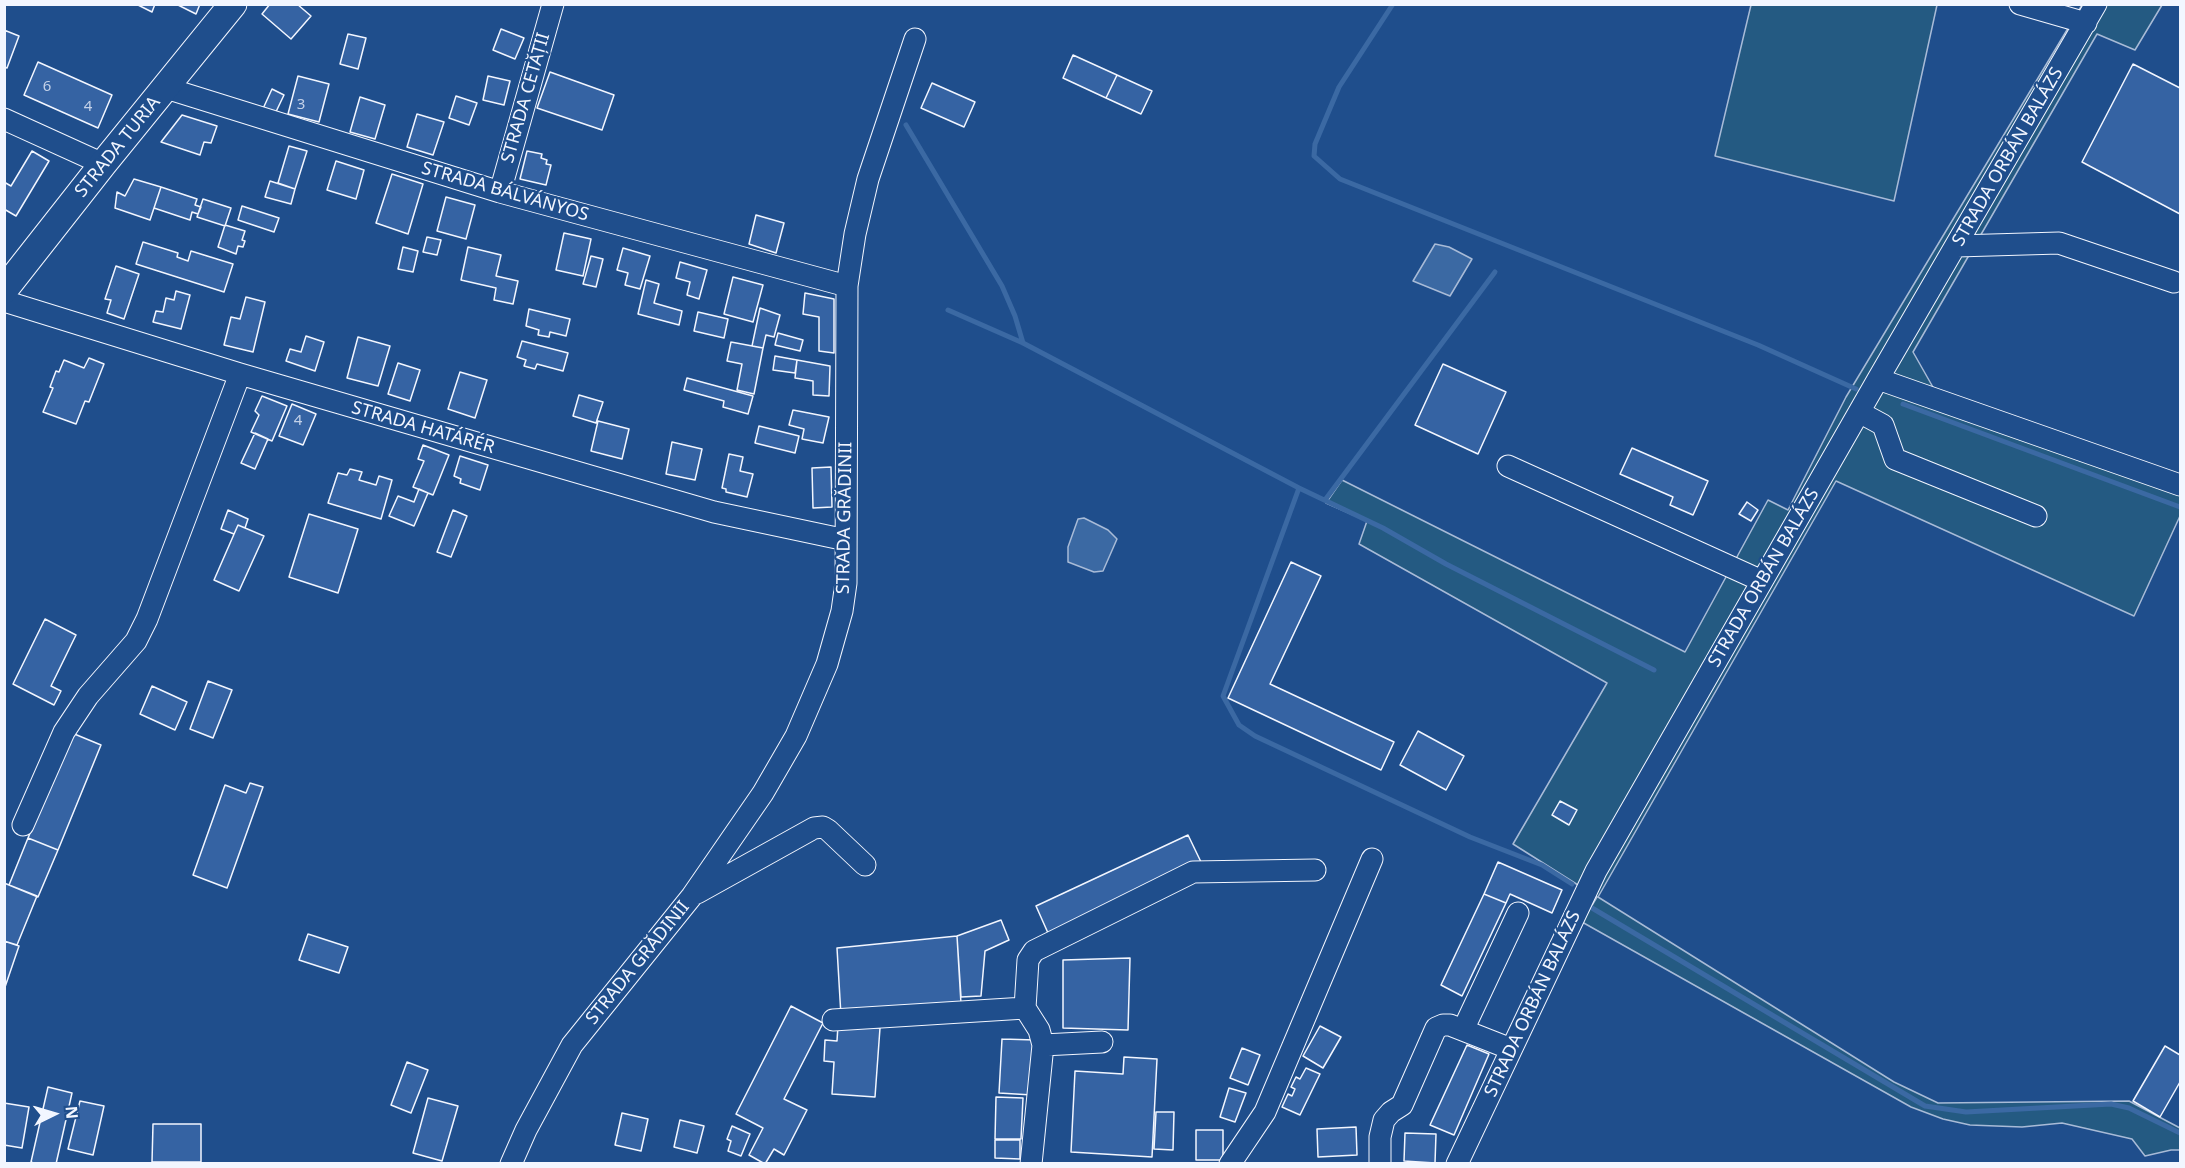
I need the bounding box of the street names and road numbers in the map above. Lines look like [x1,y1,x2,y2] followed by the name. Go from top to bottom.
[497,31,555,165] street label: STRADA CETĂȚII
[1948,64,2068,250] street label: STRADA ORBÁN BALÁZS
[71,92,165,202] street label: STRADA TURIA
[419,158,591,226] street label: STRADA BÁLVÁNYOS
[349,397,497,459] street label: STRADA HATÁRÉR
[833,442,857,594] street label: STRADA GRĂDINII
[1704,485,1824,671] street label: STRADA ORBÁN BALÁZS
[582,897,694,1029] street label: STRADA GRĂDINII
[1480,908,1586,1100] street label: STRADA ORBÁN BALÁZS

